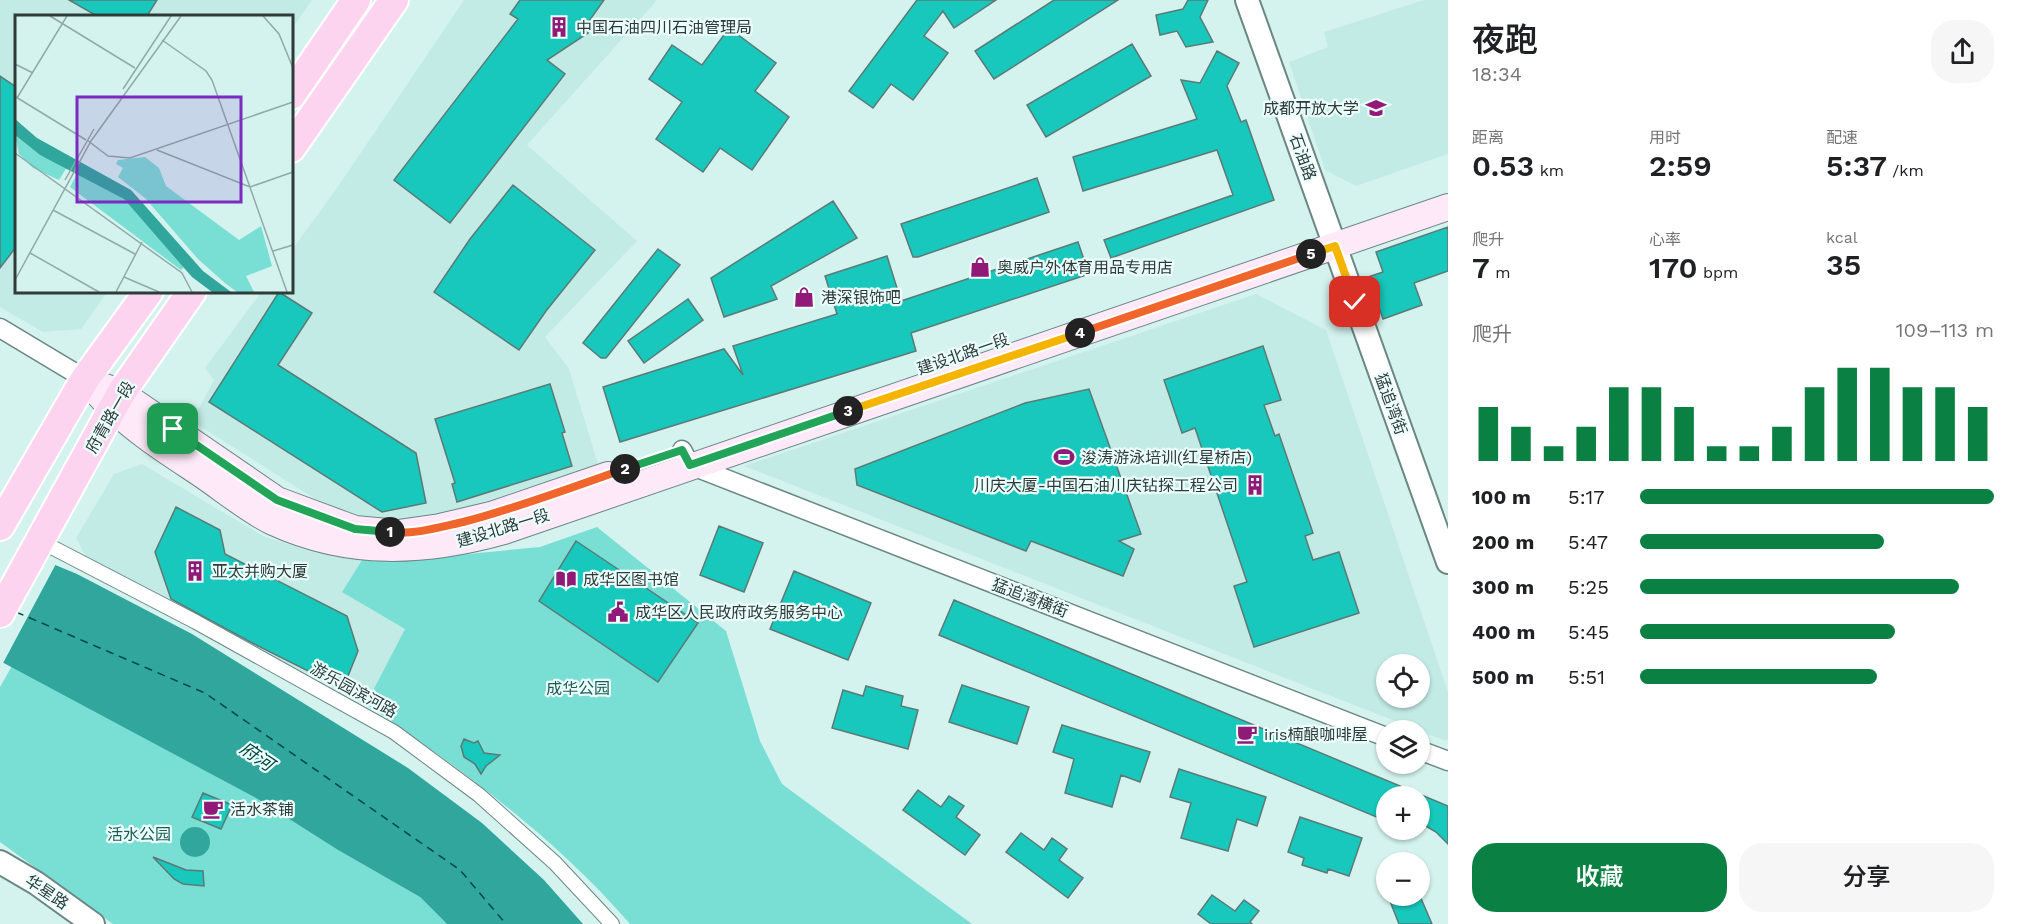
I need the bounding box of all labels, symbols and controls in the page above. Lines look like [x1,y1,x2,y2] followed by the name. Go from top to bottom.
[15,15,292,292] inset map
[547,15,571,39] building icon: 中国石油四川石油管理局
[576,18,752,37] place label: 中国石油四川石油管理局
[1472,20,1538,59] text: 夜跑
[1931,20,1994,83] button: share
[1472,62,1522,86] text: 18:34
[1364,96,1388,120] school or university icon: 成都开放大学
[1263,99,1359,118] place label: 成都开放大学
[1472,128,1504,147] text: 距离
[1649,128,1681,147] text: 用时
[1826,128,1858,147] text: 配速
[1286,131,1320,183] street label: 石油路
[1472,148,1534,183] text: 0.53
[1649,148,1712,183] text: 2:59
[1826,148,1887,183] text: 5:37
[1534,161,1564,180] text: km
[1887,161,1924,180] text: /km
[1826,228,1858,247] text: kcal
[1472,230,1504,249] text: 爬升
[1649,230,1681,249] text: 心率
[1296,239,1326,269] pin: 5
[1306,244,1316,263] text: 5
[1826,247,1861,282] text: 35
[1472,250,1490,285] text: 7
[1649,250,1698,285] text: 170
[968,255,992,279] shop icon: 奥威户外体育用品专用店
[997,258,1173,277] place label: 奥威户外体育用品专用店
[1490,263,1510,282] text: m
[1698,263,1738,282] text: bpm
[1329,276,1380,327] pin
[792,285,816,309] shop icon: 港深银饰吧
[1338,285,1371,318] icon: check
[821,288,901,307] place label: 港深银饰吧
[1065,318,1095,348] pin: 4
[1896,318,1994,342] text: 109–113 m
[1472,322,1512,346] text: 爬升
[1075,323,1085,342] text: 4
[915,329,1011,379] street label: 建设北路一段
[1371,371,1411,437] street label: 猛追湾街
[82,378,138,456] street label: 府青路一段
[833,396,863,426] pin: 3
[843,401,853,420] text: 3
[147,403,198,454] pin
[156,412,189,445] icon: arrive
[1052,445,1076,469] sports icon: 浚涛游泳培训(红星桥店)
[1081,448,1252,467] place label: 浚涛游泳培训(红星桥店)
[610,454,640,484] pin: 2
[620,459,630,478] text: 2
[1243,473,1267,497] building icon: 川庆大厦-中国石油川庆钻探工程公司
[974,476,1238,495] place label: 川庆大厦-中国石油川庆钻探工程公司
[1472,485,1531,509] text: 100 m
[1568,485,1605,509] text: 5:17
[454,505,552,551] street label: 建设北路一段
[375,517,405,547] pin: 1
[387,522,393,541] text: 1
[1472,530,1534,554] text: 200 m
[1568,530,1608,554] text: 5:47
[183,559,207,583] building icon: 亚太并购大厦
[212,562,308,581] place label: 亚太并购大厦
[554,567,578,591] library icon: 成华区图书馆
[583,570,679,589] place label: 成华区图书馆
[989,575,1071,621] street label: 猛追湾横街
[1472,575,1534,599] text: 300 m
[1568,575,1609,599] text: 5:25
[606,600,630,624] public building icon: 成华区人民政府政务服务中心
[635,603,843,622] place label: 成华区人民政府政务服务中心
[1472,620,1535,644] text: 400 m
[1568,620,1609,644] text: 5:45
[1376,654,1430,906] map controls
[1376,654,1430,708] button: locate
[307,658,401,722] street label: 游乐园滨河路
[1472,665,1534,689] text: 500 m
[1568,665,1605,689] text: 5:51
[546,679,610,698] park label: 成华公园
[1376,720,1430,774] button: layers
[1235,722,1259,746] cafe icon: iris楠酿咖啡屋
[1264,725,1367,744] place label: iris楠酿咖啡屋
[236,737,280,776] water label: 府河
[1376,786,1430,840] button: +
[201,797,225,821] cafe icon: 活水茶铺
[230,800,294,819] place label: 活水茶铺
[107,825,171,844] park label: 活水公园
[1472,843,1727,912] button: 收藏
[1739,843,1994,912] button: 分享
[1376,852,1430,906] button: −
[22,871,72,913] street label: 华星路

